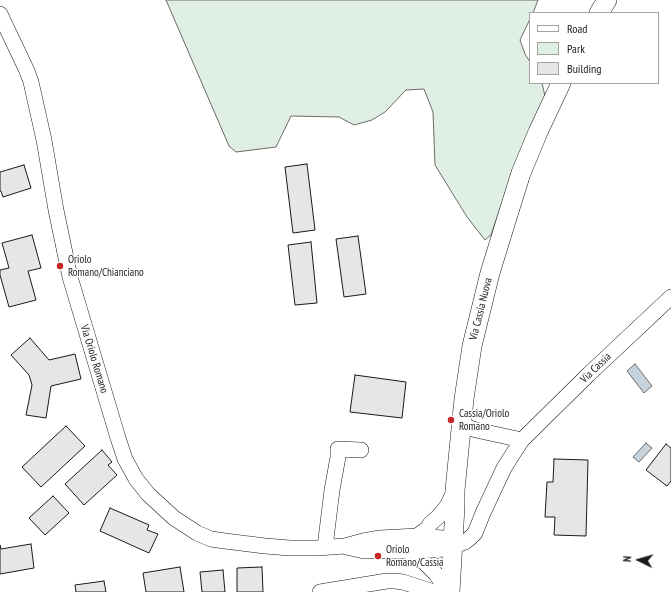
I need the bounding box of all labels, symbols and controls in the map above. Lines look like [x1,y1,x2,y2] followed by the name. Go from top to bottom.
[529,12,659,84] legend
[567,21,587,36] text: Road
[567,41,585,56] text: Park
[567,61,602,76] text: Building
[68,253,144,279] place label: Oriolo Romano/Chianciano
[55,261,65,271] marker: Oriolo Romano/Chianciano
[467,276,495,342] street label: Via Cassia Nuova
[77,323,111,395] street label: Via Oriolo Romano
[578,350,614,386] street label: Via Cassia
[459,407,509,433] place label: Cassia/Oriolo Romano
[446,415,456,425] marker: Cassia/Oriolo Romano
[619,540,659,580] north arrow
[386,543,444,569] place label: Oriolo Romano/Cassia
[373,551,383,561] marker: Oriolo Romano/Cassia
[620,555,634,563] text: N

